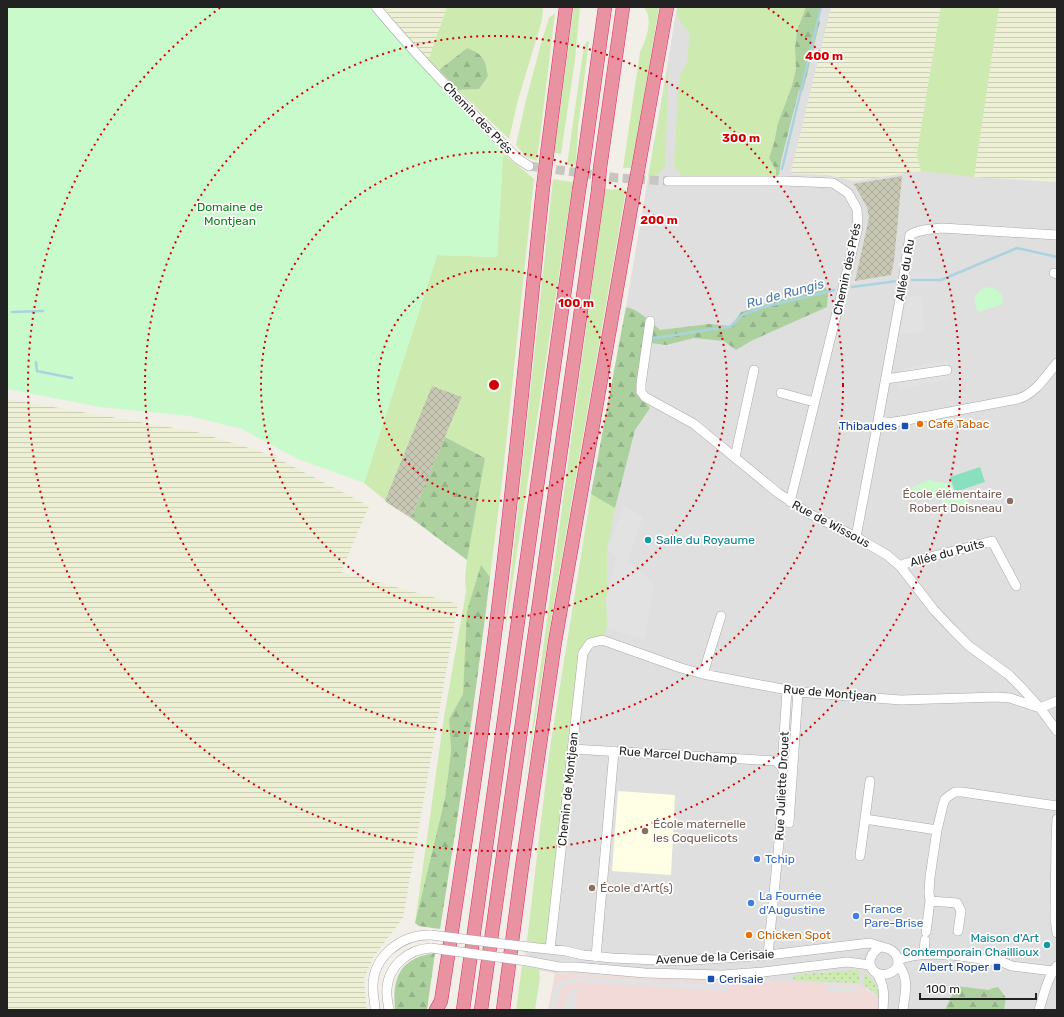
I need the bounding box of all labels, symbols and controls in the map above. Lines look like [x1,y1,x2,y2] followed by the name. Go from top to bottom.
[805,49,843,63] text: 400 m
[440,79,516,157] street label: Chemin des Prés
[722,131,760,145] text: 300 m
[197,200,263,228] park label: Domaine de Montjean
[640,213,678,227] text: 200 m
[830,222,864,316] street label: Chemin des Prés
[893,238,917,302] street label: Allée du Ru
[745,276,826,312] water label: Ru de Rungis
[558,296,594,310] text: 100 m
[487,378,501,392] centre of rings
[928,417,990,431] place label: Café Tabac
[839,419,897,433] place label: Thibaudes
[915,419,925,429] marker: Café Tabac
[900,421,910,431] marker: Thibaudes
[902,487,1002,515] place label: École élémentaire Robert Doisneau
[1005,496,1015,506] marker: École élémentaire Robert Doisneau
[790,498,872,550] street label: Rue de Wissous
[656,533,755,547] place label: Salle du Royaume
[643,535,653,545] marker: Salle du Royaume
[908,536,986,570] street label: Allée du Puits
[783,682,877,704] street label: Rue de Montjean
[555,731,581,847] street label: Chemin de Montjean
[772,731,792,841] street label: Rue Juliette Drouet
[618,744,738,766] street label: Rue Marcel Duchamp
[653,817,746,845] place label: École maternelle les Coquelicots
[640,826,650,836] marker: École maternelle les Coquelicots
[765,852,795,866] place label: Tchip
[752,854,762,864] marker: Tchip
[600,881,673,895] place label: École d'Art(s)
[587,883,597,893] marker: École d'Art(s)
[759,889,826,917] place label: La Fournée d'Augustine
[746,898,756,908] marker: La Fournée d'Augustine
[864,902,924,930] place label: France Pare-Brise
[851,911,861,921] marker: France Pare-Brise
[757,928,831,942] place label: Chicken Spot
[744,930,754,940] marker: Chicken Spot
[902,931,1040,959] place label: Maison d'Art Contemporain Chaillioux
[1042,940,1052,950] marker: Maison d'Art Contemporain Chaillioux
[655,947,775,967] street label: Avenue de la Cerisaie
[919,960,989,974] place label: Albert Roper
[992,962,1002,972] marker: Albert Roper
[719,972,764,986] place label: Cerisaie
[706,974,716,984] marker: Cerisaie
[920,975,1036,1001] scale bar
[926,982,960,996] text: 100 m

